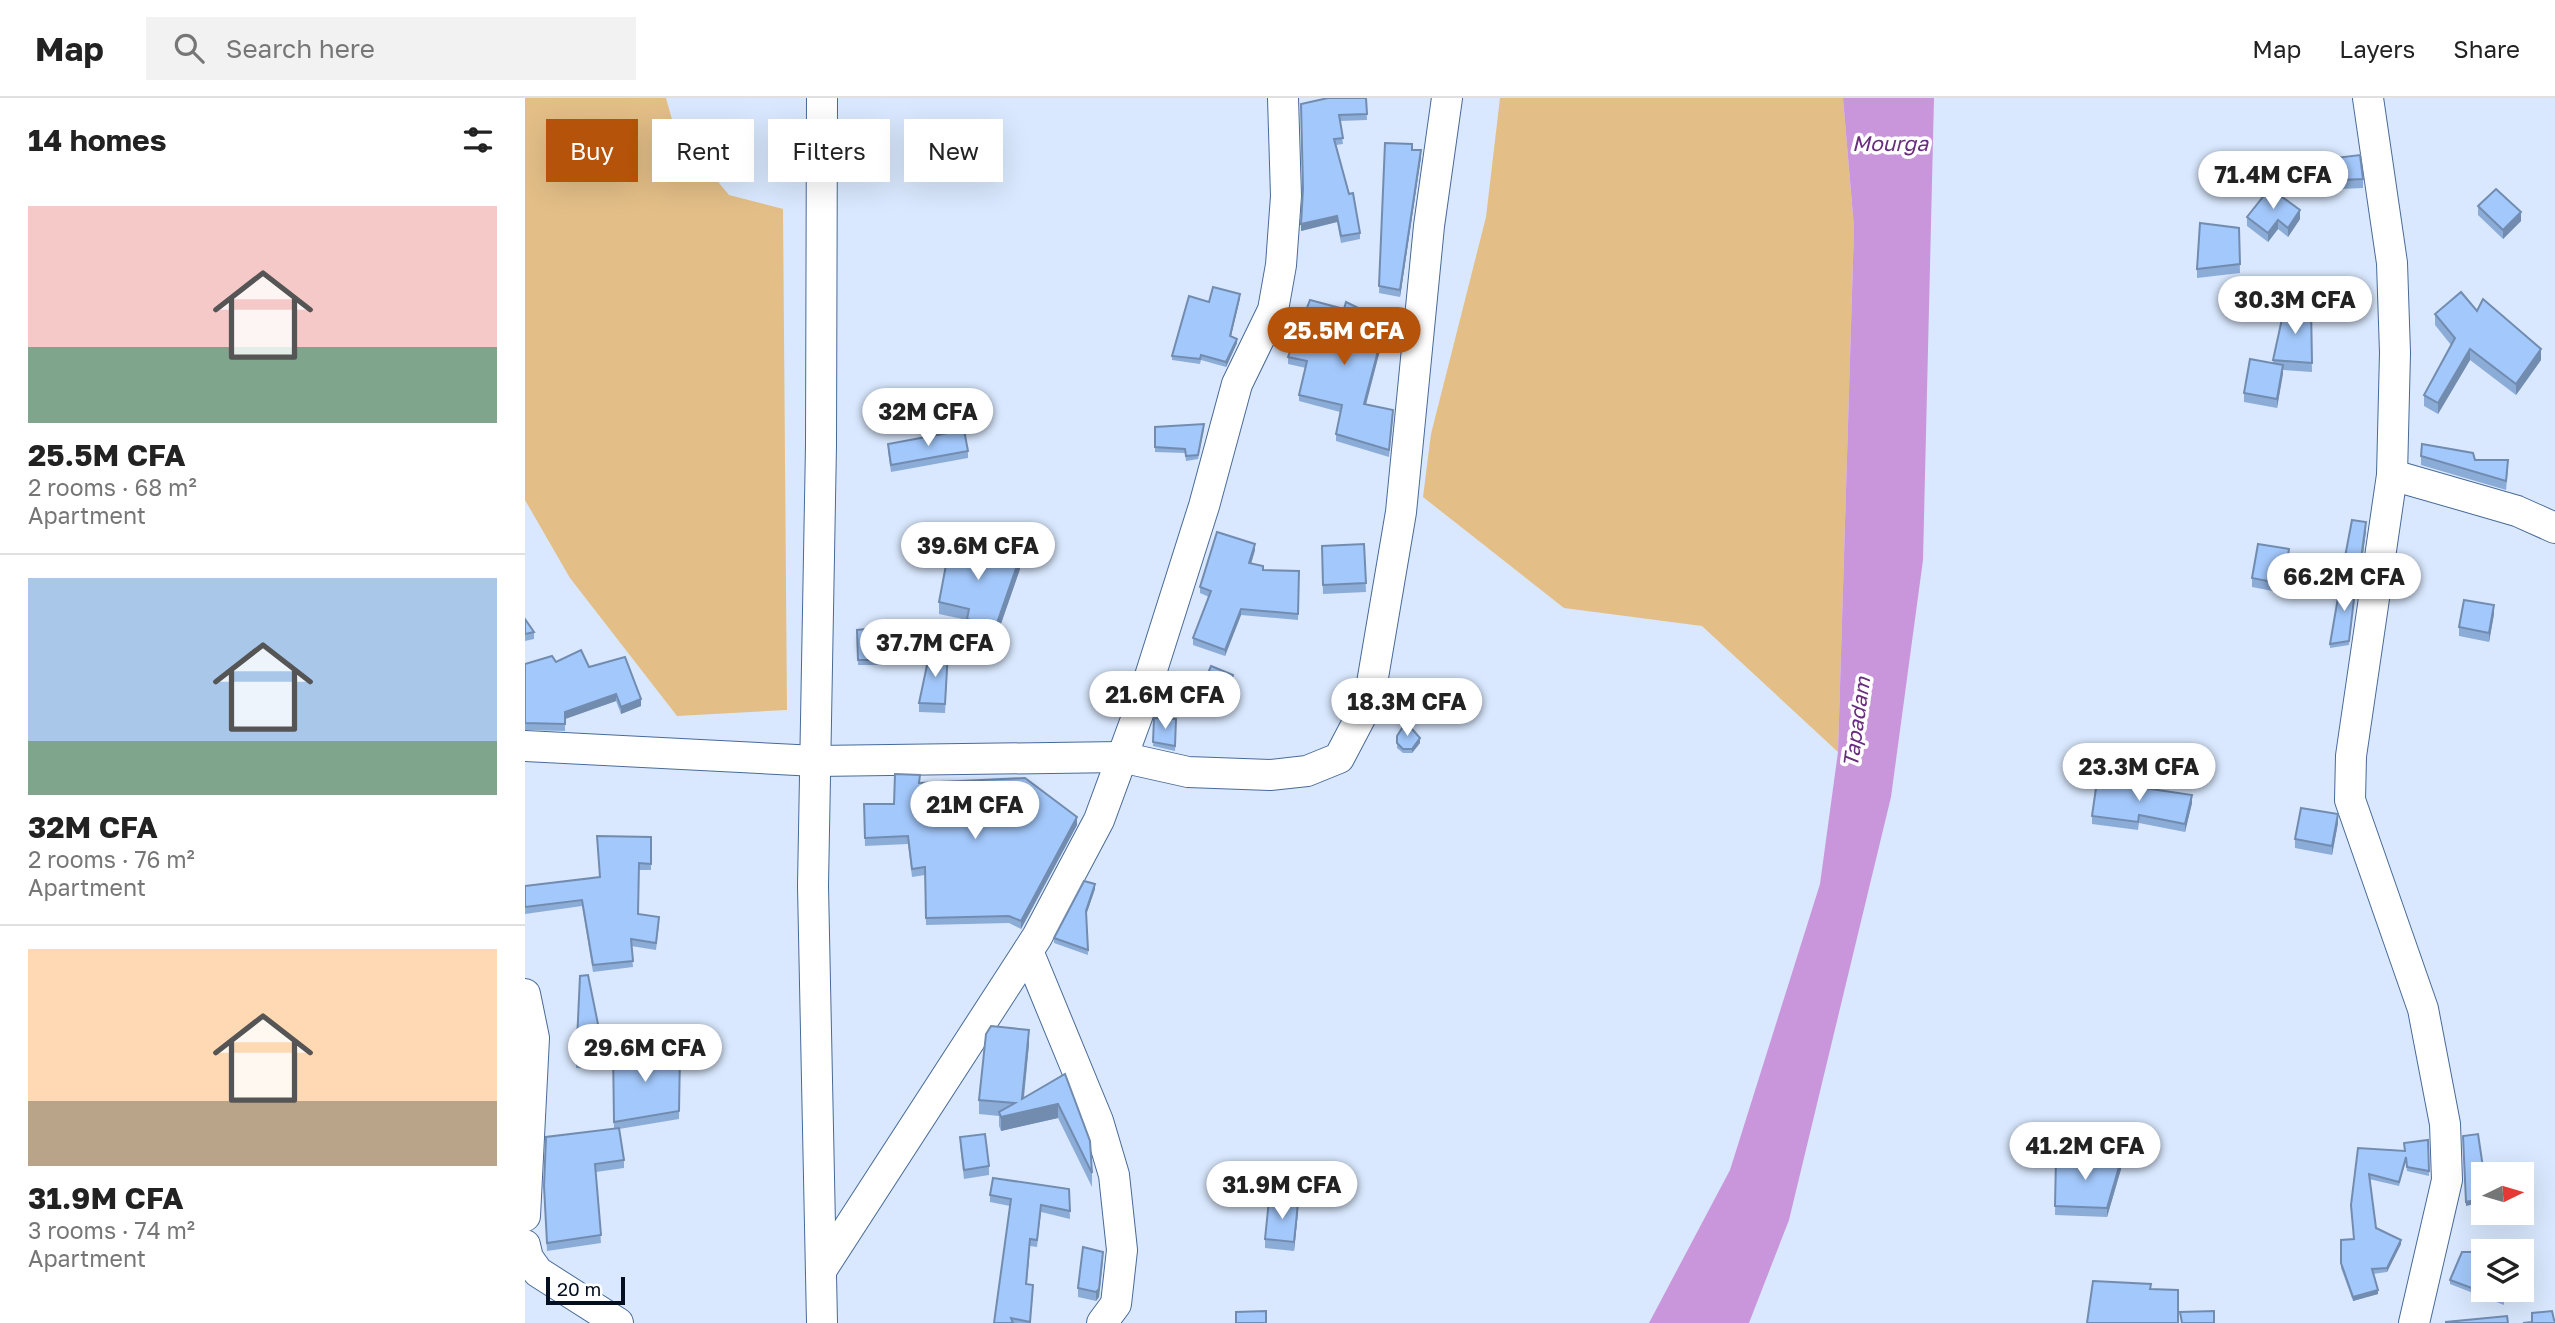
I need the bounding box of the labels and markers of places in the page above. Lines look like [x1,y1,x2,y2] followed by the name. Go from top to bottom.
[2193,152,2353,211] pin: 71.4M CFA
[2215,276,2375,336] pin: 30.3M CFA
[1264,308,1424,367] pin: 25.5M CFA
[863,388,993,448] pin: 32M CFA
[898,522,1058,582] pin: 39.6M CFA
[2264,554,2424,613] pin: 66.2M CFA
[855,620,1015,679] pin: 37.7M CFA
[1085,672,1245,731] pin: 21.6M CFA
[1327,678,1487,738] pin: 18.3M CFA
[2059,744,2219,803] pin: 23.3M CFA
[910,782,1040,841] pin: 21M CFA
[565,1024,725,1084] pin: 29.6M CFA
[2005,1122,2165,1182] pin: 41.2M CFA
[1202,1162,1362,1221] pin: 31.9M CFA

